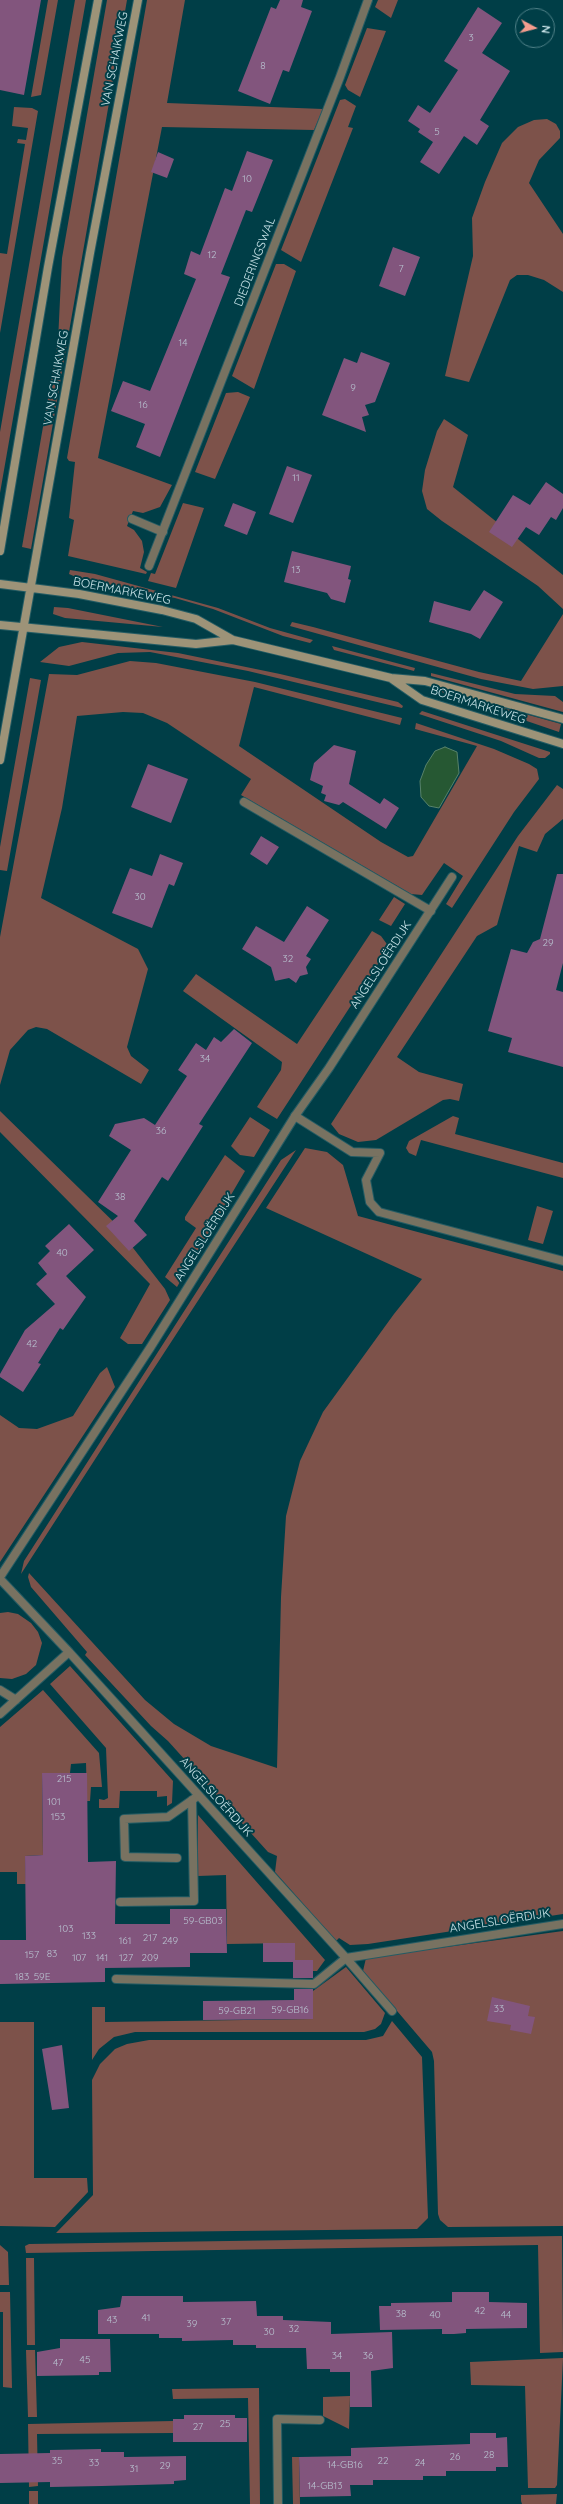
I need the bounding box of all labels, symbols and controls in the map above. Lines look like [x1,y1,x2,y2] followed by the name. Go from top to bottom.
[515,8,555,48] north arrow
[99,10,131,108] street label: VAN SCHAIKWEG
[538,24,553,34] text: N
[468,32,474,44] house number: 3
[260,60,266,72] house number: 8
[434,126,440,138] house number: 5
[242,173,252,185] house number: 10
[231,215,279,309] street label: DIEDERINGSWAL
[207,249,217,261] house number: 12
[398,263,404,275] house number: 7
[41,329,71,427] street label: VAN SCHAIKWEG
[179,337,187,349] house number: 14
[350,382,356,394] house number: 9
[138,399,148,411] house number: 16
[292,472,300,484] house number: 11
[292,564,300,576] house number: 13
[72,574,172,608] street label: BOERMARKEWEG
[429,683,527,727] street label: BOERMARKEWEG
[134,891,146,903] house number: 30
[347,918,415,1012] street label: ANGELSLOËRDIJK
[542,937,554,949] house number: 29
[283,953,293,965] house number: 32
[200,1053,210,1065] house number: 34
[156,1125,166,1137] house number: 36
[172,1190,238,1284] street label: ANGELSLOËRDIJK
[115,1191,125,1203] house number: 38
[56,1247,68,1259] house number: 40
[27,1338,37,1350] house number: 42
[177,1754,255,1840] street label: ANGELSLOËRDIJK
[57,1773,71,1785] house number: 215
[47,1796,61,1808] house number: 101
[51,1811,65,1823] house number: 153
[449,1906,551,1936] street label: ANGELSLOËRDIJK
[183,1915,223,1927] house number: 59-GB03
[59,1923,73,1935] house number: 103
[82,1930,96,1942] house number: 133
[143,1932,157,1944] house number: 217
[119,1935,131,1947] house number: 161
[162,1935,178,1947] house number: 249
[47,1948,57,1960] house number: 83
[25,1949,39,1961] house number: 157
[72,1952,86,1964] house number: 107
[96,1952,108,1964] house number: 141
[119,1952,133,1964] house number: 127
[141,1952,159,1964] house number: 209
[15,1971,29,1983] house number: 183
[34,1971,50,1983] house number: 59E
[494,2003,504,2015] house number: 33
[271,2004,309,2016] house number: 59-GB16
[218,2005,256,2017] house number: 59-GB21
[475,2305,485,2317] house number: 42
[396,2308,406,2320] house number: 38
[429,2309,441,2321] house number: 40
[501,2309,511,2321] house number: 44
[142,2312,150,2324] house number: 41
[107,2314,117,2326] house number: 43
[221,2316,231,2328] house number: 37
[187,2318,197,2330] house number: 39
[289,2323,299,2335] house number: 32
[263,2326,275,2338] house number: 30
[332,2350,342,2362] house number: 34
[363,2350,373,2362] house number: 36
[80,2354,90,2366] house number: 45
[53,2357,63,2369] house number: 47
[220,2418,230,2430] house number: 25
[193,2421,203,2433] house number: 27
[484,2449,494,2461] house number: 28
[450,2451,460,2463] house number: 26
[52,2455,62,2467] house number: 35
[377,2455,389,2467] house number: 22
[89,2457,99,2469] house number: 33
[415,2457,425,2469] house number: 24
[327,2459,363,2471] house number: 14-GB16
[159,2460,171,2472] house number: 29
[130,2463,138,2475] house number: 31
[307,2480,343,2492] house number: 14-GB13

